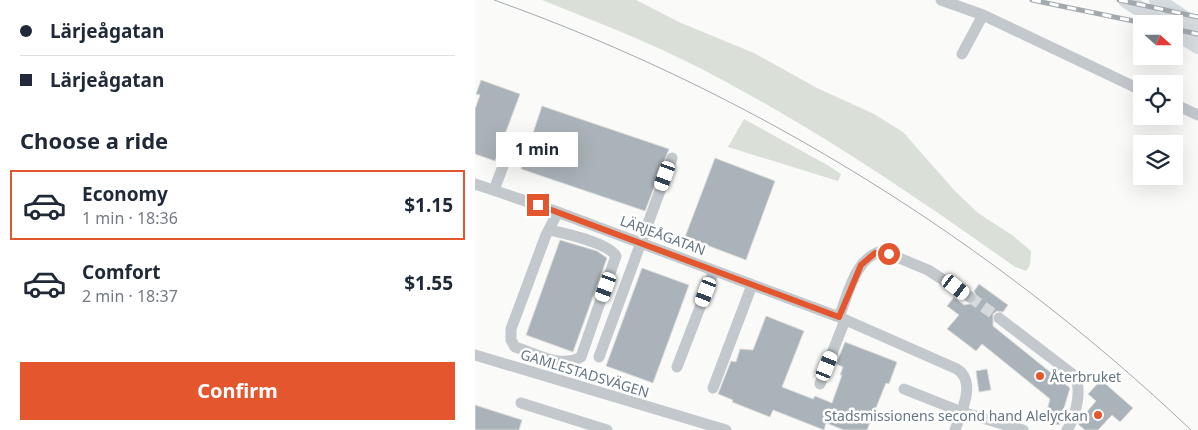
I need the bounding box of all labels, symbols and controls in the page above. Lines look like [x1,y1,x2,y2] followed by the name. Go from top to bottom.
[1133,15,1183,65] north arrow
[1133,15,1183,185] map controls
[50,18,164,44] text: Lärjeågatan
[50,67,164,93] text: Lärjeågatan
[1133,75,1183,125] button: locate
[20,125,168,155] text: Choose a ride
[497,132,579,168] callout: 1 min
[1133,135,1183,185] button: layers
[515,138,559,160] text: 1 min
[652,159,677,193] car
[82,181,168,207] text: Economy
[22,183,67,228] icon: car
[404,192,453,218] text: $1.15
[527,194,549,216] route end
[82,207,178,229] text: 1 min · 18:36
[618,211,708,259] street label: LÄRJEÅGATAN
[878,243,900,265] route start
[82,259,161,285] text: Comfort
[22,261,67,306] icon: car
[404,270,453,296] text: $1.55
[593,270,618,304] car
[939,272,972,302] car
[693,275,718,309] car
[82,285,178,307] text: 2 min · 18:37
[518,344,652,402] street label: GAMLESTADSVÄGEN
[814,349,839,383] car
[20,362,455,420] button: Confirm
[1050,367,1121,386] place label: Återbruket
[1034,370,1046,382] marker: Återbruket
[824,406,1088,425] place label: Stadsmissionens second hand Alelyckan
[1092,409,1104,421] marker: Stadsmissionens second hand Alelyckan

